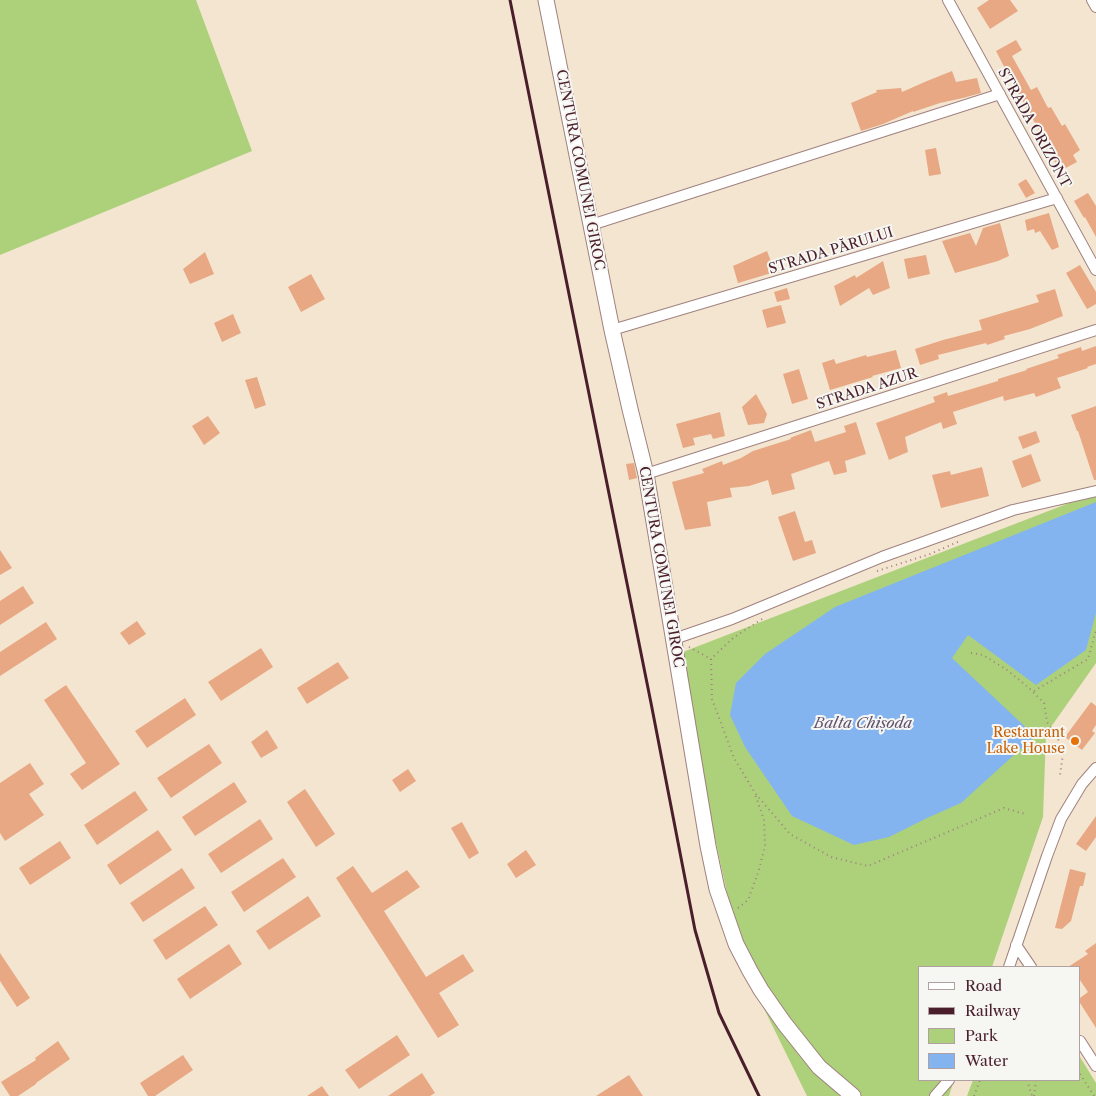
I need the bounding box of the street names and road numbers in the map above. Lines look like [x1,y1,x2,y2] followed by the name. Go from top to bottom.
[994,65,1074,191] street label: STRADA ORIZONT
[552,68,608,272] street label: CENTURA COMUNEI GIROC
[767,224,895,278] street label: STRADA PĂRULUI
[814,365,920,413] street label: STRADA AZUR
[635,465,687,669] street label: CENTURA COMUNEI GIROC

